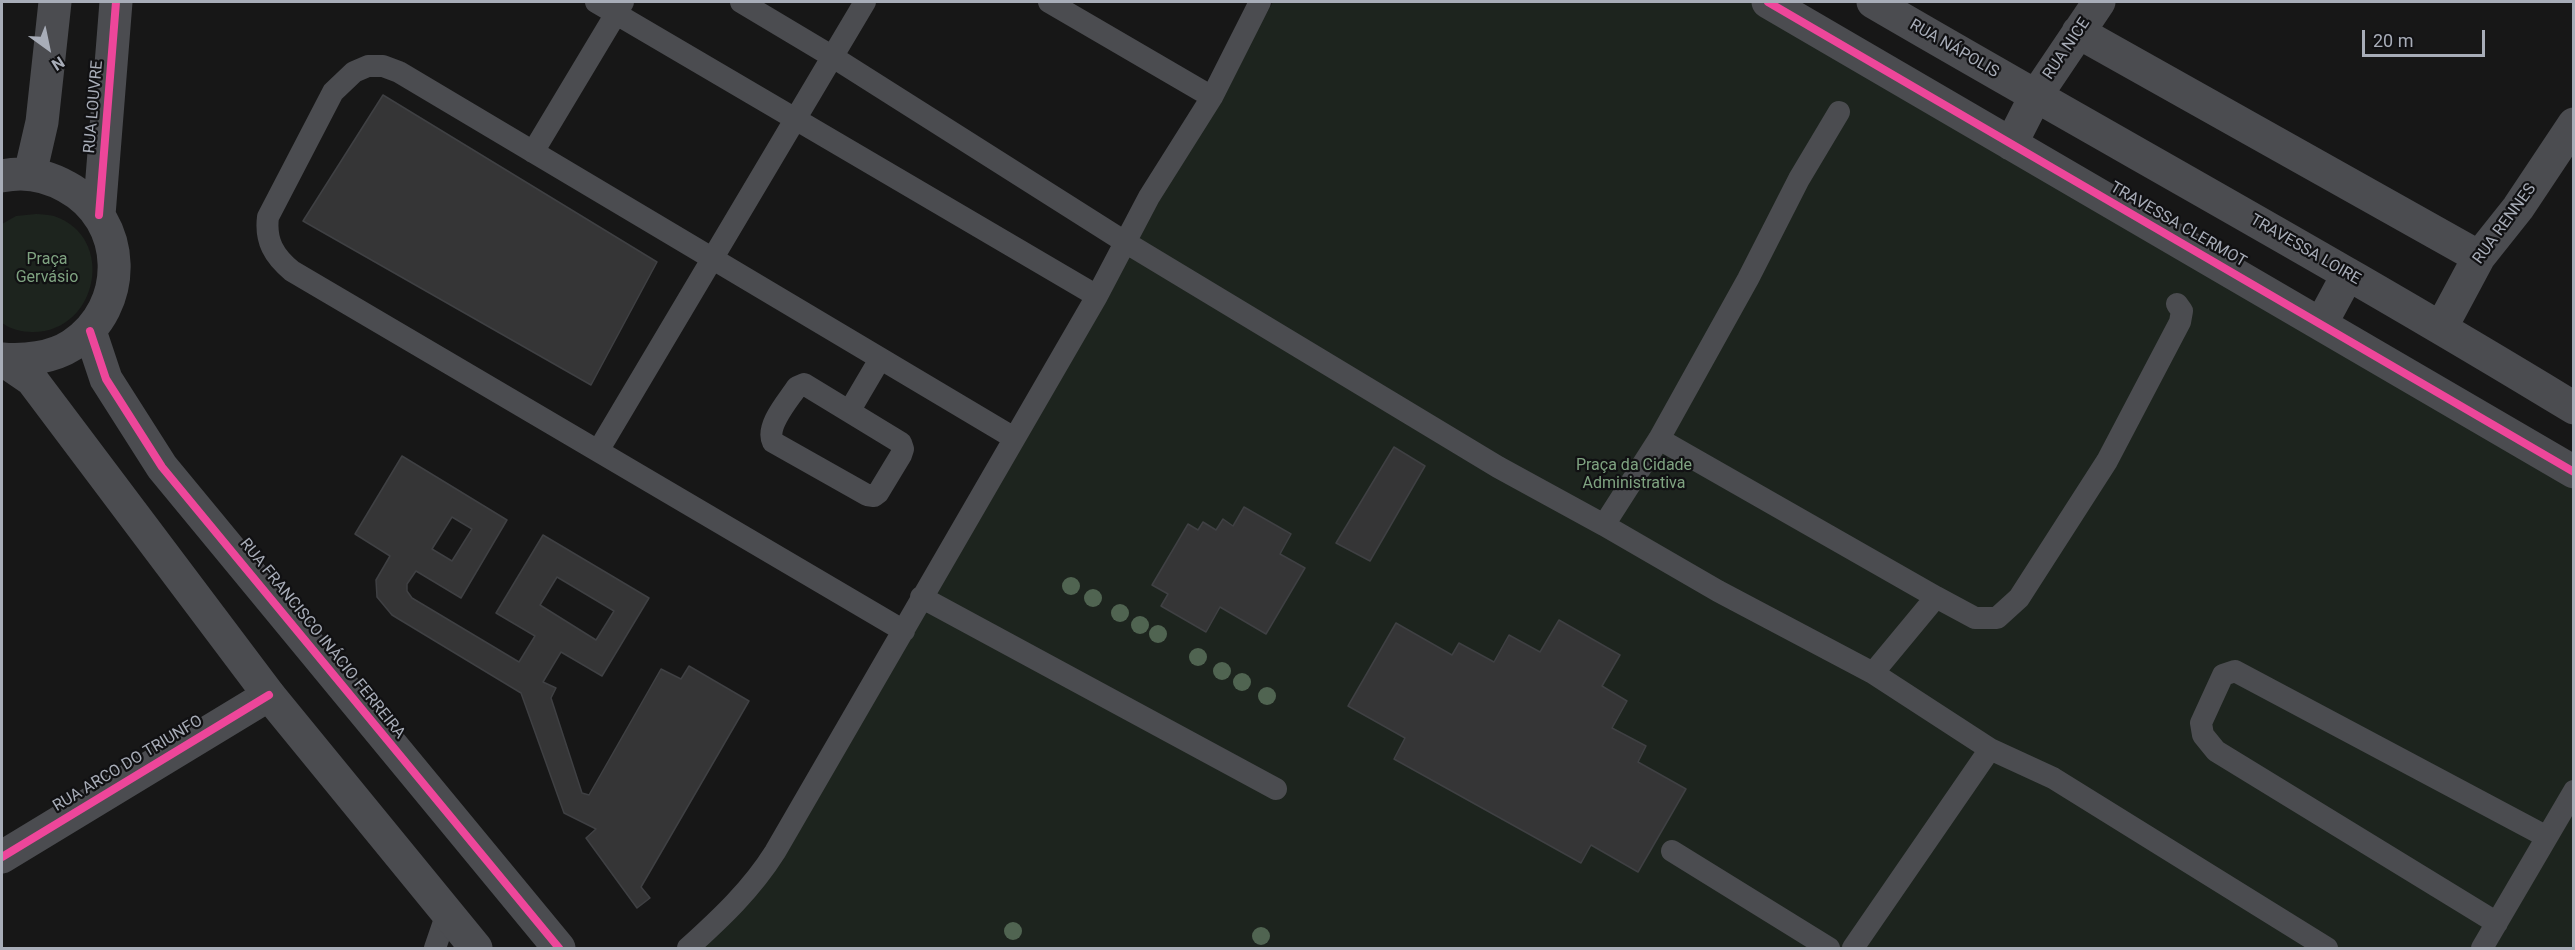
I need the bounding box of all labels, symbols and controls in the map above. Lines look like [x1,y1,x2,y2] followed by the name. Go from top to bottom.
[2040,15,2094,83] street label: RUA NICE
[1906,16,2002,82] street label: RUA NÁPOLIS
[18,18,78,78] north arrow
[2365,18,2488,56] scale bar
[2373,30,2413,51] text: 20 m
[48,52,68,75] text: N
[80,60,108,154] street label: RUA LOUVRE
[2106,178,2250,272] street label: TRAVESSA CLERMOT
[2469,180,2541,268] street label: RUA RENNES
[2246,211,2364,289] street label: TRAVESSA LOIRE
[16,250,78,288] park label: Praça Gervásio
[1576,456,1692,494] park label: Praça da Cidade Administrativa
[235,535,409,743] street label: RUA FRANCISCO INÁCIO FERREIRA
[50,712,206,816] street label: RUA ARCO DO TRIUNFO

